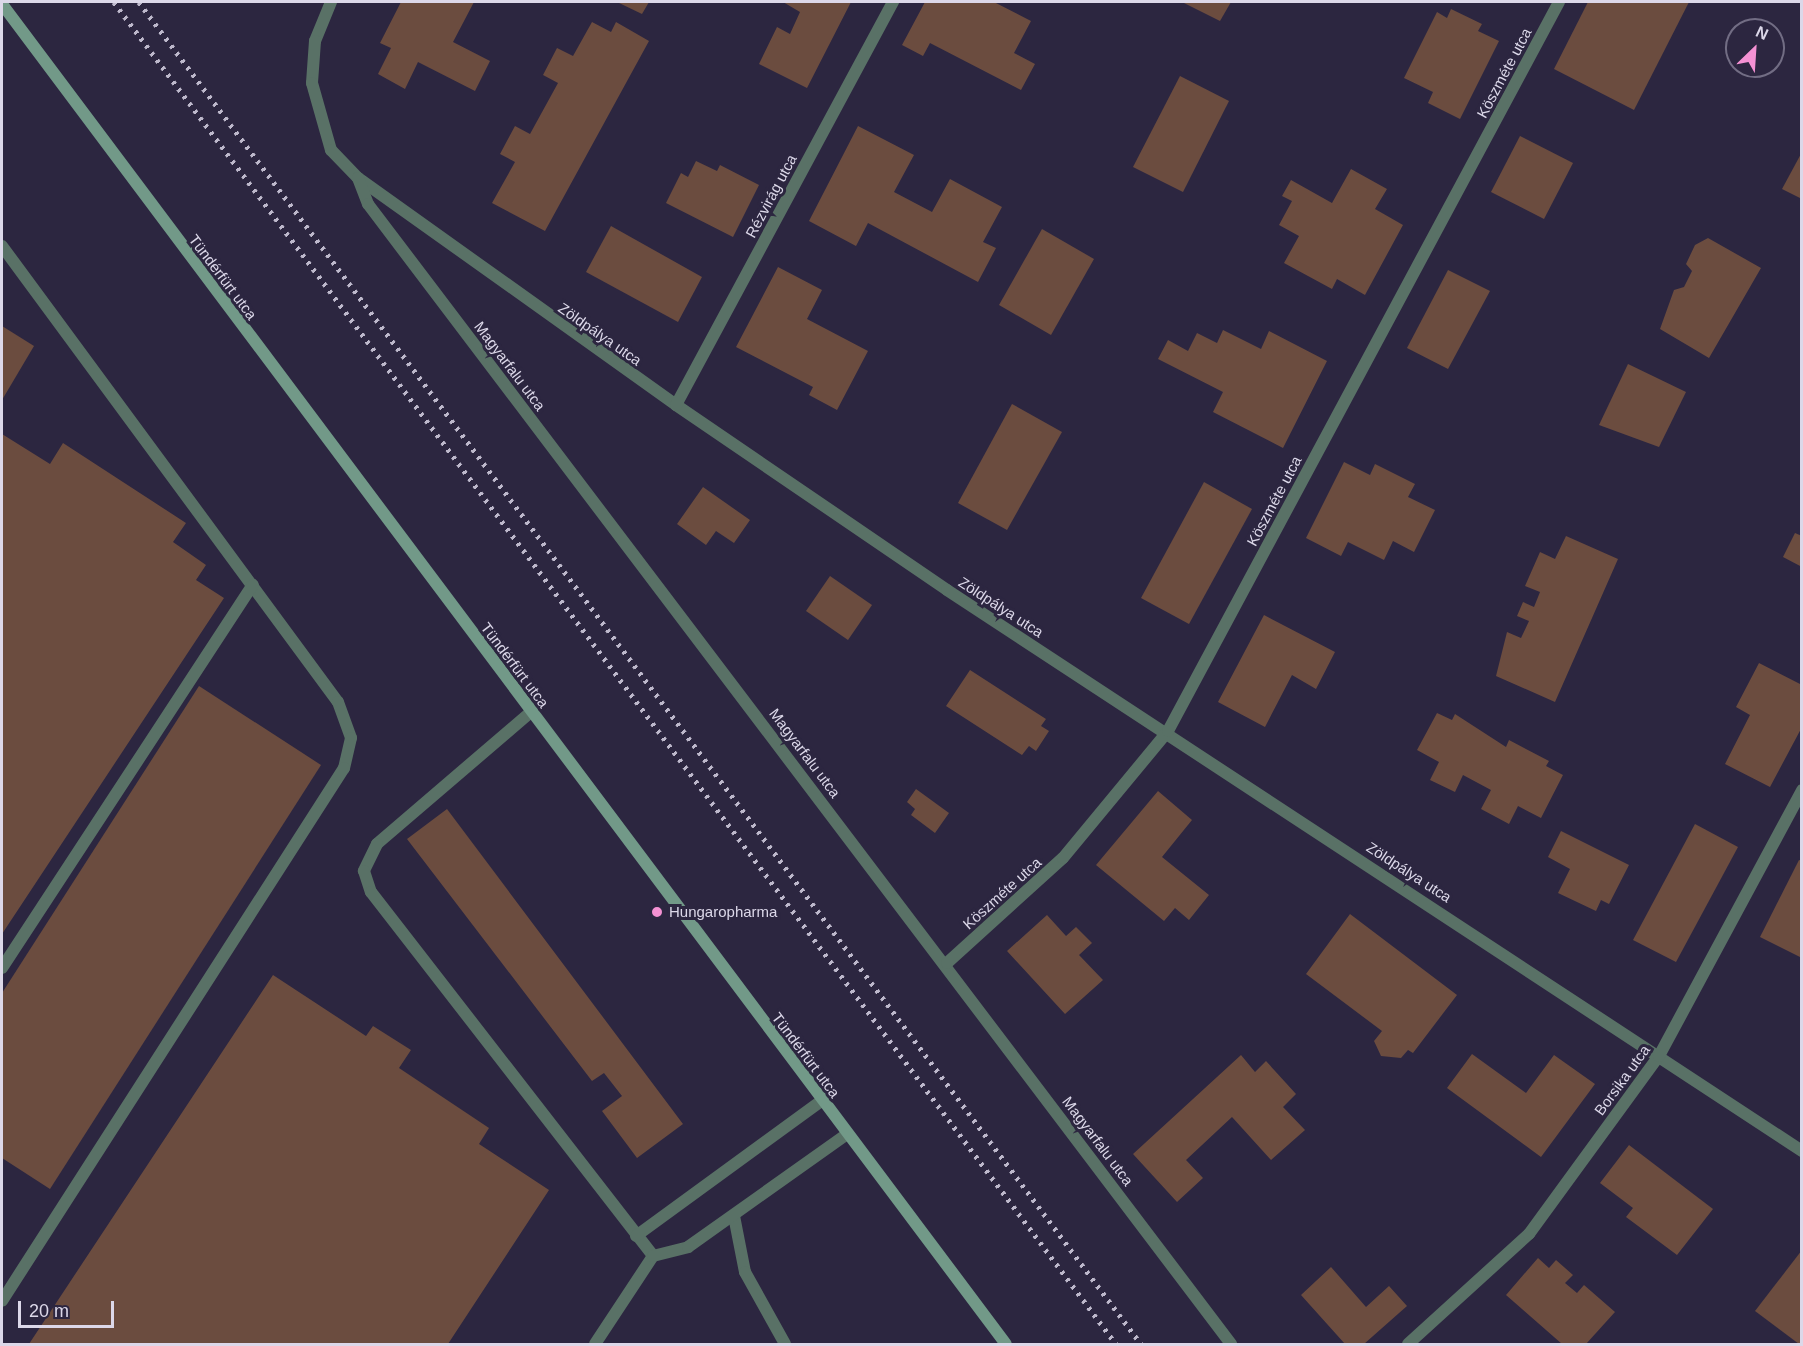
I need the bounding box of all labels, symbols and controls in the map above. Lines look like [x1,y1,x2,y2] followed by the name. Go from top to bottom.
[1725,18,1785,78] north arrow
[1753,23,1771,43] text: N
[1473,25,1535,121] street label: Köszméte utca
[742,151,800,241] street label: Rézvirág utca
[185,231,261,323] street label: Tündérfürt utca
[555,299,645,369] street label: Zöldpálya utca
[471,318,549,414] street label: Magyarfalu utca
[1243,453,1305,549] street label: Köszméte utca
[955,573,1047,641] street label: Zöldpálya utca
[477,619,553,711] street label: Tündérfürt utca
[766,705,844,801] street label: Magyarfalu utca
[1363,838,1455,906] street label: Zöldpálya utca
[959,853,1045,933] street label: Köszméte utca
[669,903,777,921] place label: Hungaropharma
[650,905,664,919] marker: Hungaropharma
[768,1009,844,1101] street label: Tündérfürt utca
[1590,1041,1654,1119] street label: Borsika utca
[1059,1093,1137,1189] street label: Magyarfalu utca
[21,1289,117,1327] scale bar
[29,1301,69,1321] text: 20 m

